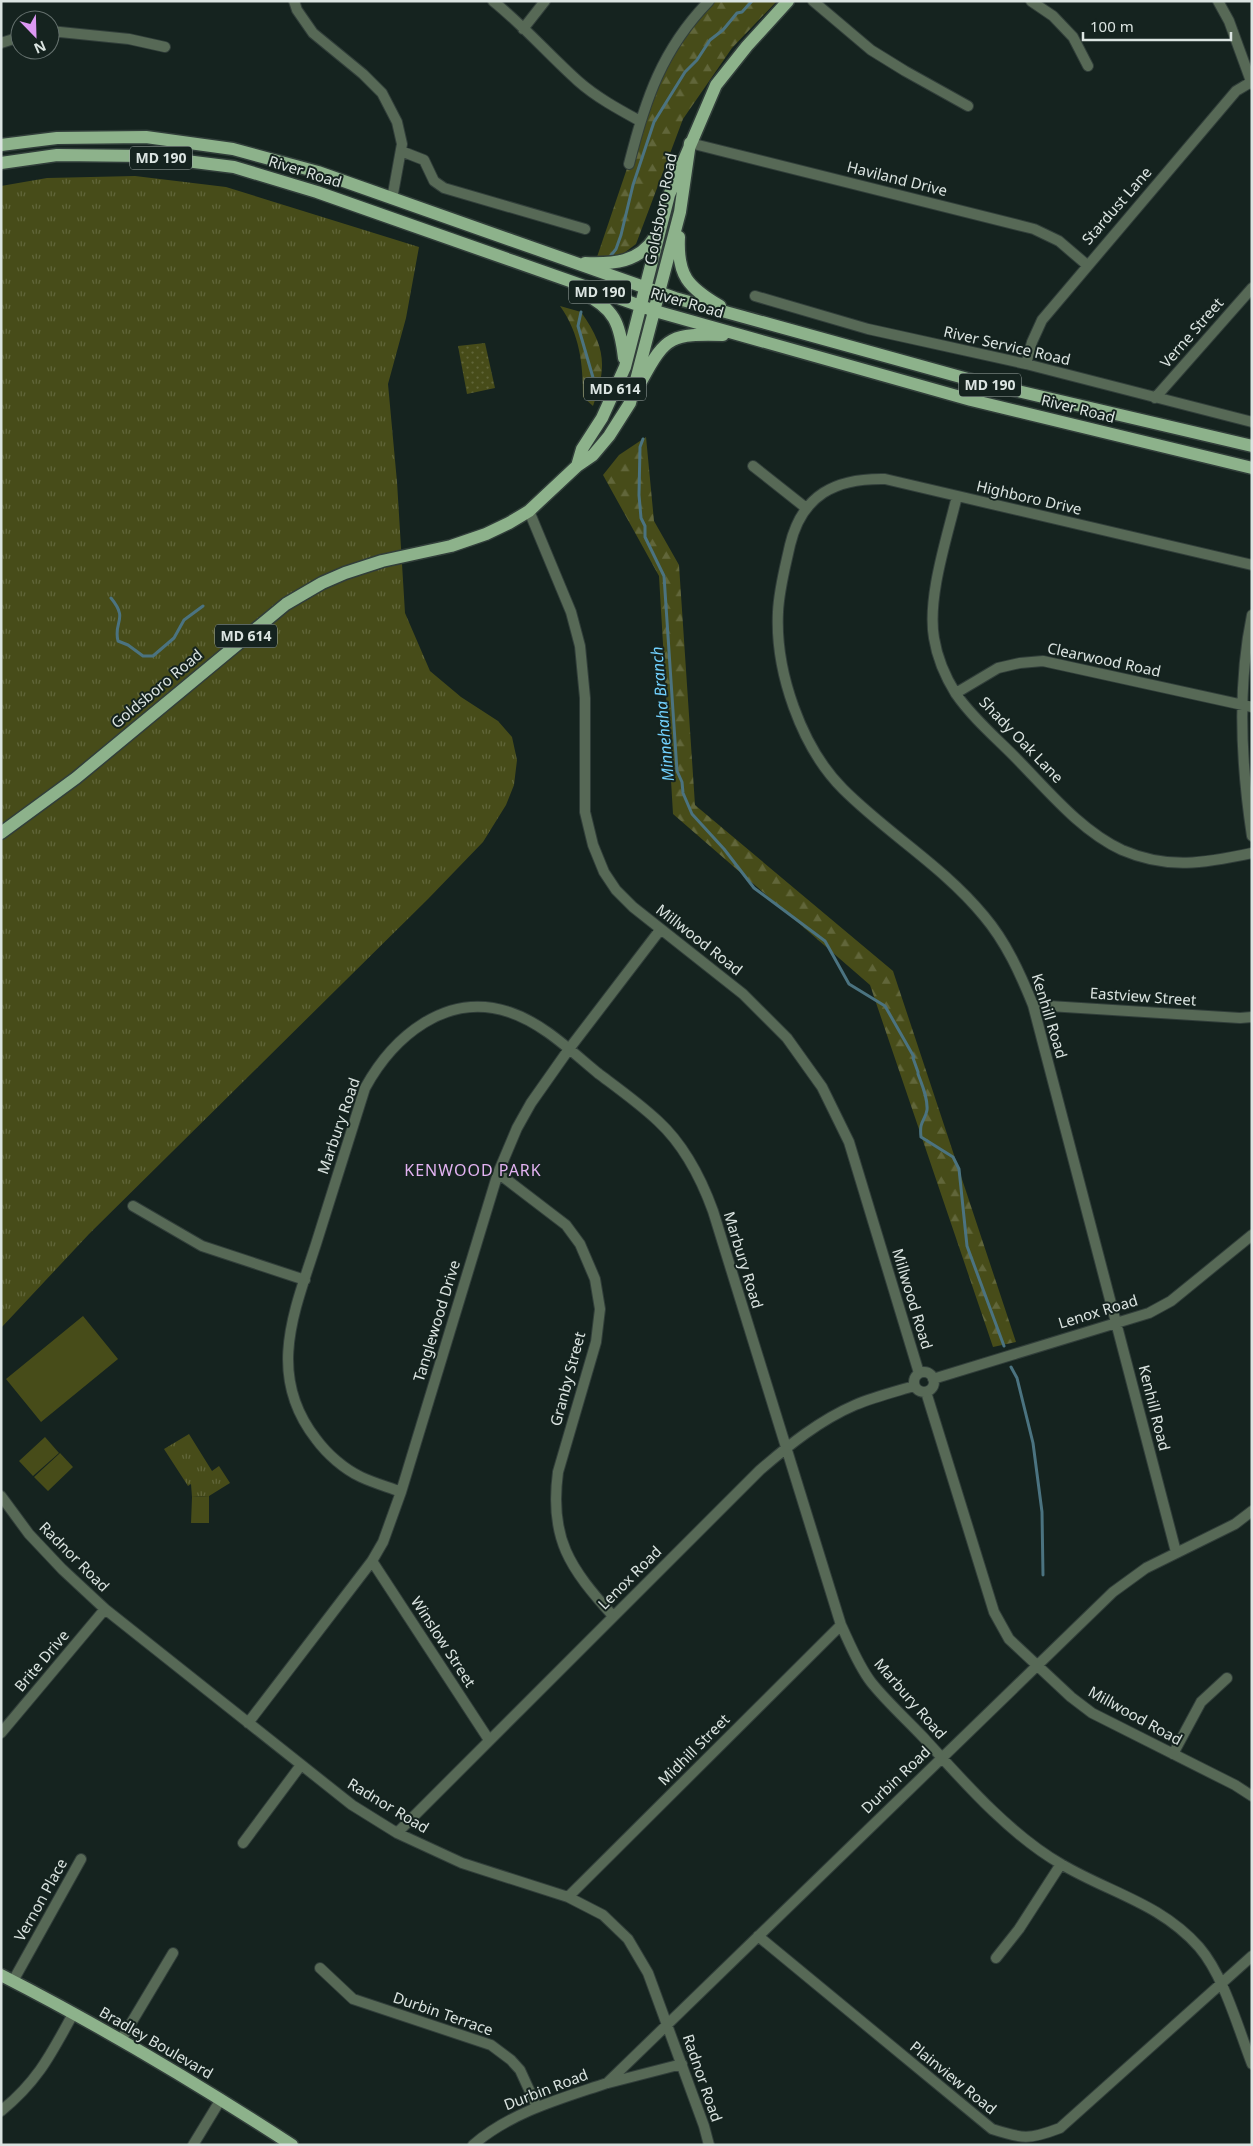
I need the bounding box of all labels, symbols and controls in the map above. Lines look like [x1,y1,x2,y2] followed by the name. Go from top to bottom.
[10,10,60,60] north arrow
[1083,10,1230,42] scale bar
[1090,16,1134,36] text: 100 m
[31,36,49,58] text: N
[130,146,192,170] road number: MD 190
[266,150,344,192] street label: River Road
[639,151,681,266] street label: Goldsboro Road
[845,156,950,200] street label: Haviland Drive
[1077,162,1156,248] street label: Stardust Lane
[569,280,631,304] road number: MD 190
[648,282,726,322] street label: River Road
[1155,293,1228,372] street label: Verne Street
[942,321,1073,369] street label: River Service Road
[959,374,1021,396] road number: MD 190
[584,378,646,400] road number: MD 614
[1039,389,1117,427] street label: River Road
[974,475,1084,519] street label: Highboro Drive
[215,624,277,648] road number: MD 614
[1046,637,1163,681] street label: Clearwood Road
[106,644,206,732] street label: Goldsboro Road
[645,646,679,782] water label: Minnehaha Branch
[975,692,1068,787] street label: Shady Oak Lane
[652,899,747,979] street label: Millwood Road
[1028,971,1072,1061] street label: Kenhill Road
[1089,982,1198,1010] street label: Eastview Street
[312,1075,364,1176] street label: Marbury Road
[404,1159,542,1181] district label: KENWOOD PARK
[720,1209,768,1311] street label: Marbury Road
[888,1246,938,1352] street label: Millwood Road
[408,1257,464,1384] street label: Tanglewood Drive
[1055,1289,1140,1333] street label: Lenox Road
[545,1329,589,1428] street label: Granby Street
[1135,1363,1175,1453] street label: Kenhill Road
[35,1517,114,1596] street label: Radnor Road
[593,1541,665,1613] street label: Lenox Road
[407,1592,481,1691] street label: Winslow Street
[10,1625,73,1695] street label: Brite Drive
[870,1654,951,1743] street label: Marbury Road
[1085,1681,1186,1749] street label: Millwood Road
[653,1709,734,1789] street label: Midhill Street
[856,1741,934,1817] street label: Durbin Road
[344,1773,433,1837] street label: Radnor Road
[9,1854,71,1945] street label: Vernon Place
[391,1987,496,2040] street label: Durbin Terrace
[96,2001,217,2083] street label: Bradley Boulevard
[679,2031,727,2124] street label: Radnor Road
[906,2036,1001,2118] street label: Plainview Road
[501,2064,591,2114] street label: Durbin Road

